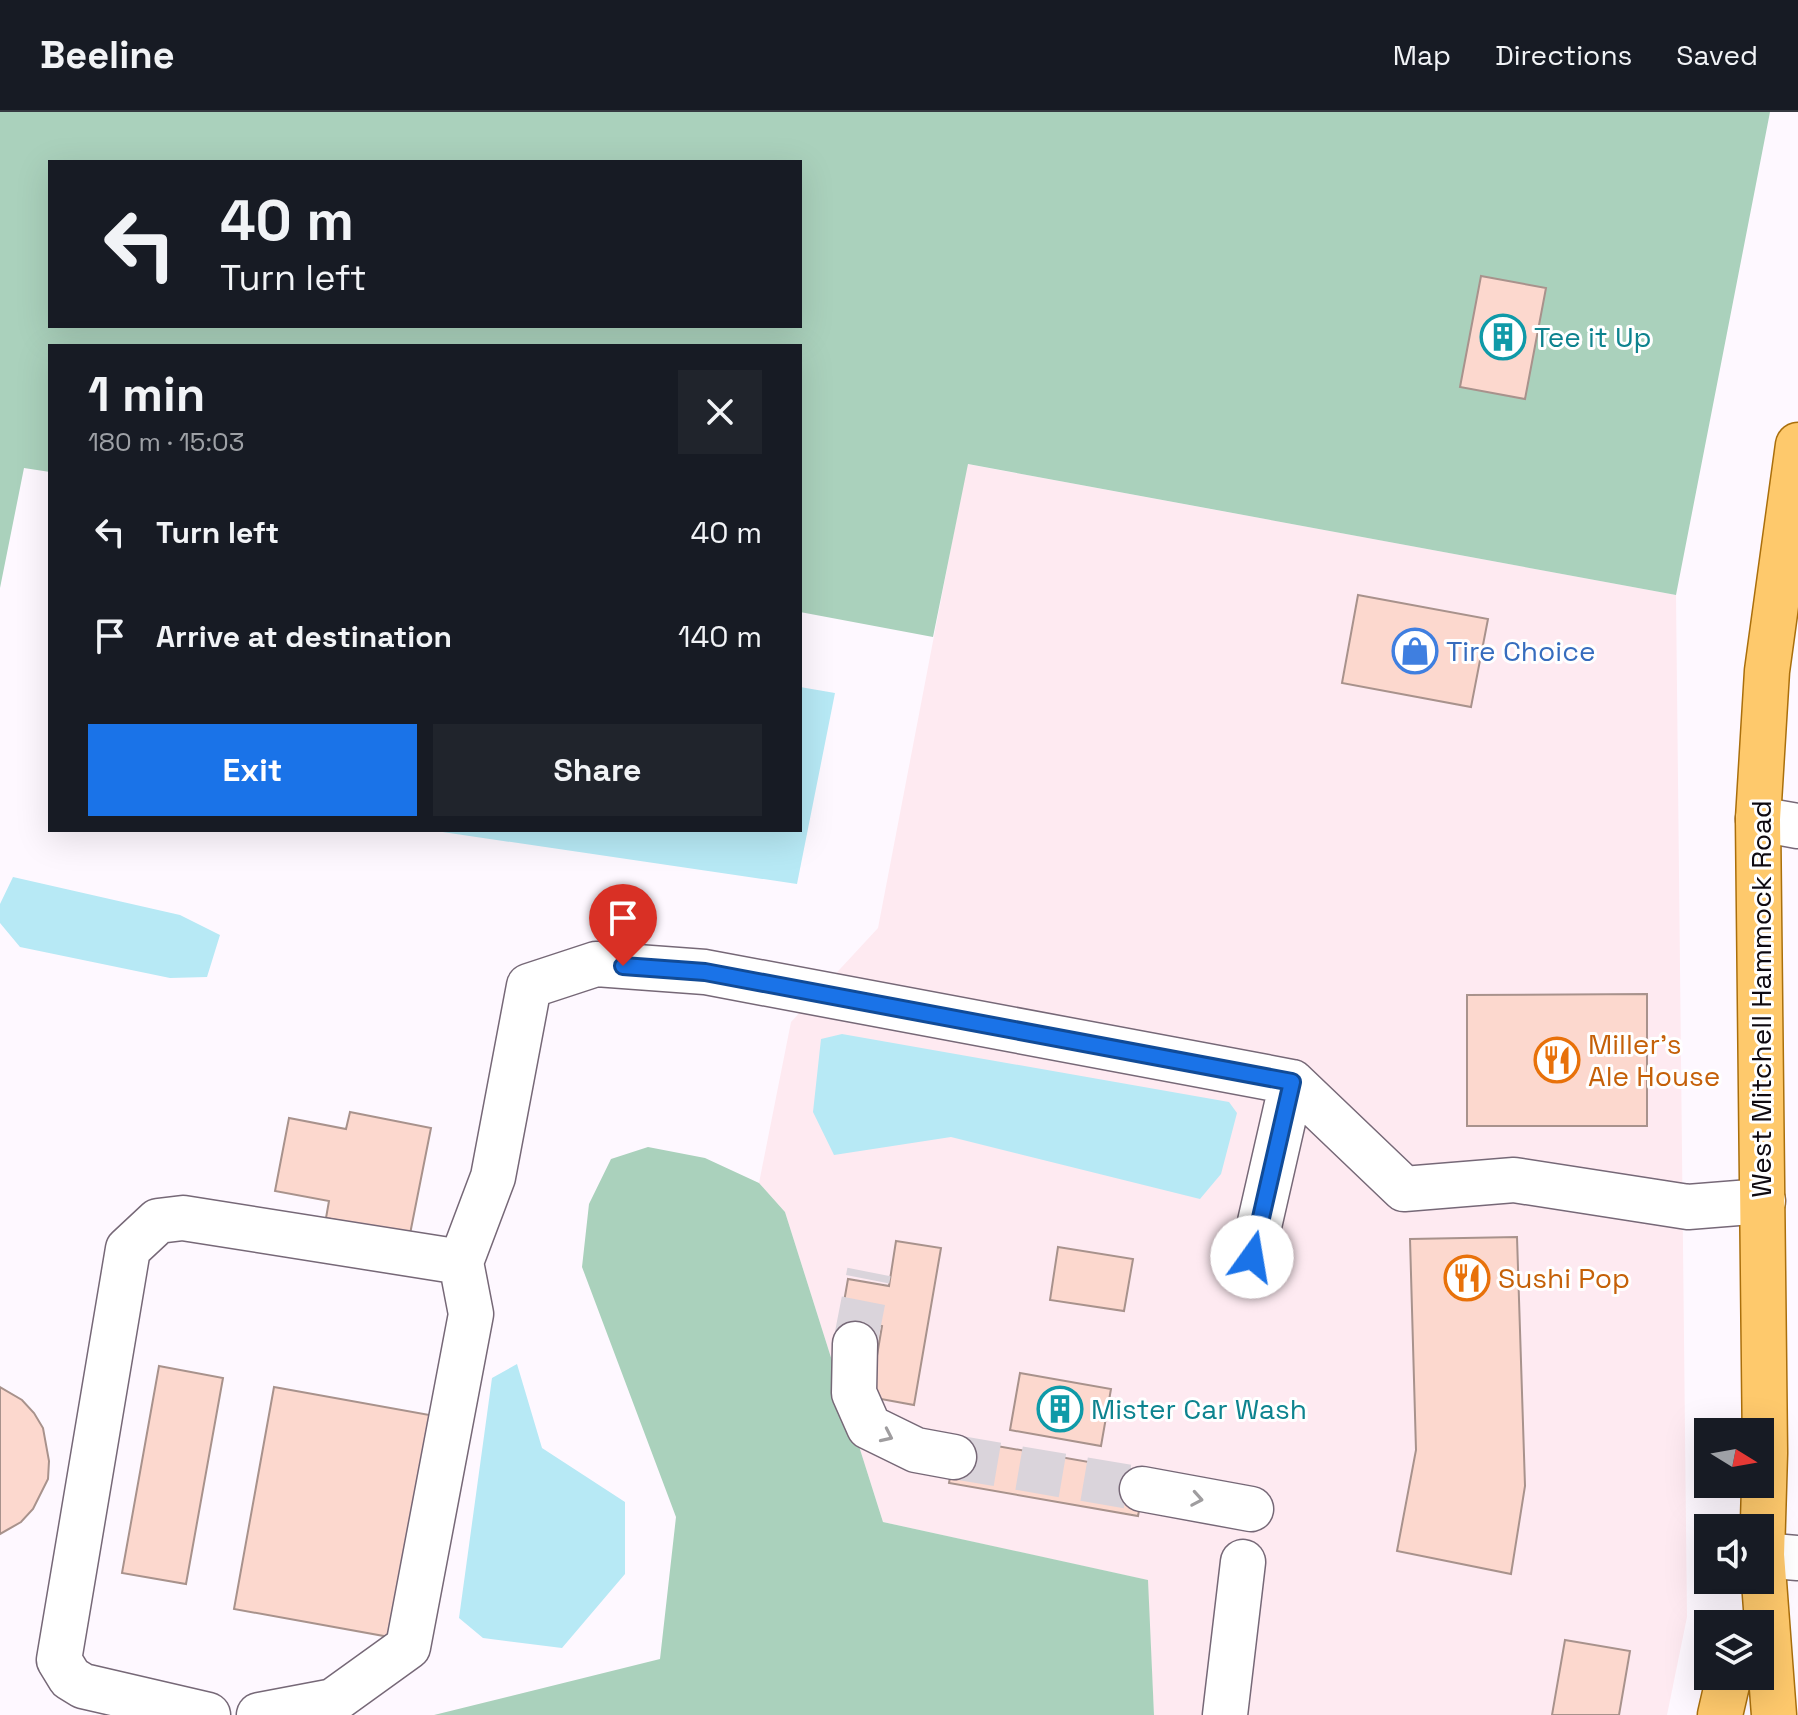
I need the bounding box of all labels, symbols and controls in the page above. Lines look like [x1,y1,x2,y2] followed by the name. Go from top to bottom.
[40,31,175,79] text: Beeline
[1393,37,1451,73] text: Map
[1495,37,1632,73] text: Directions
[1676,37,1758,73] text: Saved
[220,185,354,256] text: 40 m
[88,192,192,296] icon: left
[220,255,367,301] text: Turn left
[1479,313,1527,361] building icon: Tee it Up
[1534,319,1652,355] place label: Tee it Up
[88,364,205,425] text: 1 min
[678,370,762,454] button: close
[88,425,244,459] text: 180 m · 15:03
[88,510,132,554] icon: left
[156,513,279,552] text: Turn left
[691,513,762,552] text: 40 m
[88,614,132,658] icon: arrive
[156,617,452,656] text: Arrive at destination
[678,617,762,656] text: 140 m
[1391,627,1439,675] shop icon: Tire Choice
[1446,633,1596,669] place label: Tire Choice
[88,724,417,816] button: Exit
[433,724,762,816] button: Share
[1743,800,1779,1198] street label: West Mitchell Hammock Road
[589,884,657,966] pin
[601,896,645,940] icon: arrive
[1588,1026,1720,1094] place label: Miller's Ale House
[1533,1036,1581,1084] restaurant icon: Miller's Ale House
[1210,1215,1294,1299] position arrow
[1443,1254,1491,1302] restaurant icon: Sushi Pop
[1498,1260,1630,1296] place label: Sushi Pop
[1036,1385,1084,1433] building icon: Mister Car Wash
[1091,1391,1307,1427] place label: Mister Car Wash
[1694,1418,1774,1498] north arrow
[1694,1418,1774,1690] map controls
[879,1426,893,1442] one-way arrow
[1190,1489,1203,1506] one-way arrow
[1694,1514,1774,1594] button: sound
[1694,1610,1774,1690] button: layers

